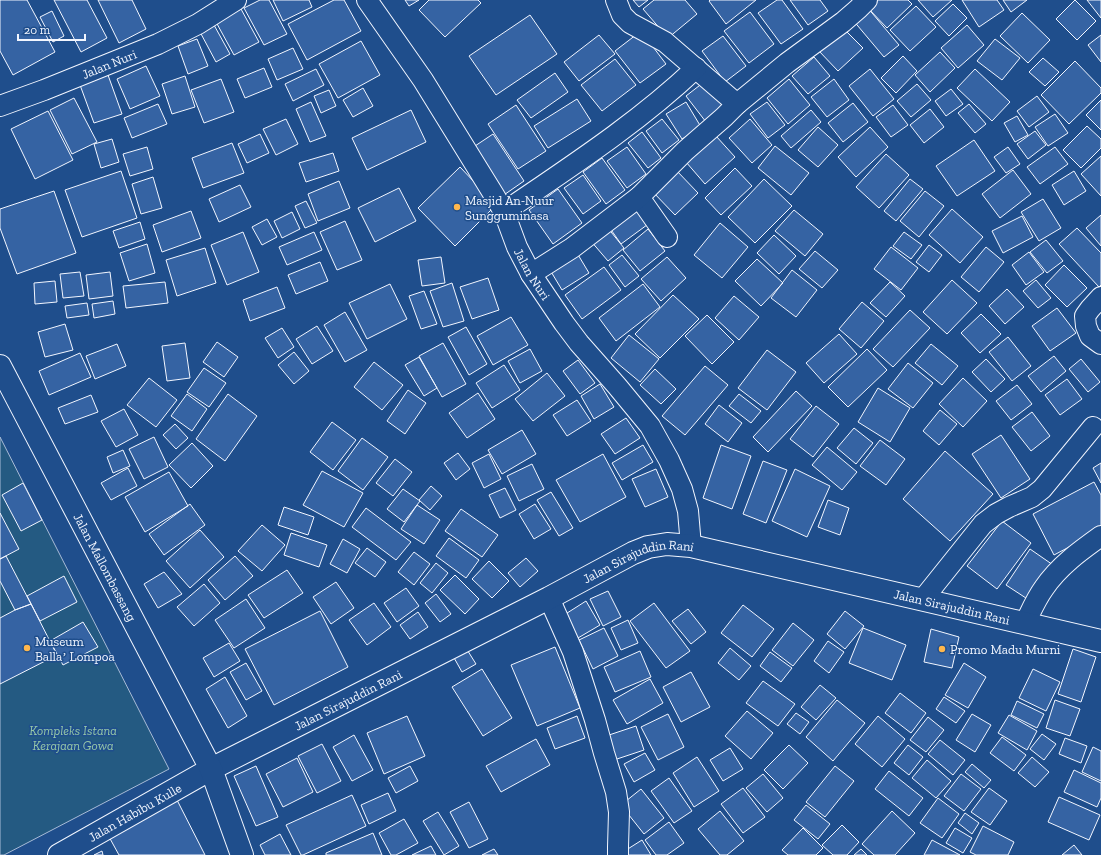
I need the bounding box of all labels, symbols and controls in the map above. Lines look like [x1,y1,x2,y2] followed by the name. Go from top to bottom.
[18,16,85,42] scale bar
[24,23,51,37] text: 20 m
[79,46,139,81] street label: Jalan Nuri
[465,193,554,223] place label: Masjid An-Nuur Sungguminasa
[452,202,462,212] marker: Masjid An-Nuur Sungguminasa
[511,246,554,303] street label: Jalan Nuri
[71,510,140,624] street label: Jalan Mallombassang
[580,536,696,586] street label: Jalan Sirajuddin Rani
[892,586,1012,627] street label: Jalan Sirajuddin Rani
[35,634,115,664] place label: Museum Ballaʼ Lompoa
[950,642,1061,657] place label: Promo Madu Murni
[22,643,32,653] marker: Museum Ballaʼ Lompoa
[937,644,947,654] marker: Promo Madu Murni
[292,666,404,733] street label: Jalan Sirajuddin Rani
[29,723,117,753] park label: Kompleks Istana Kerajaan Gowa
[86,780,184,844] street label: Jalan Habibu Kulle

